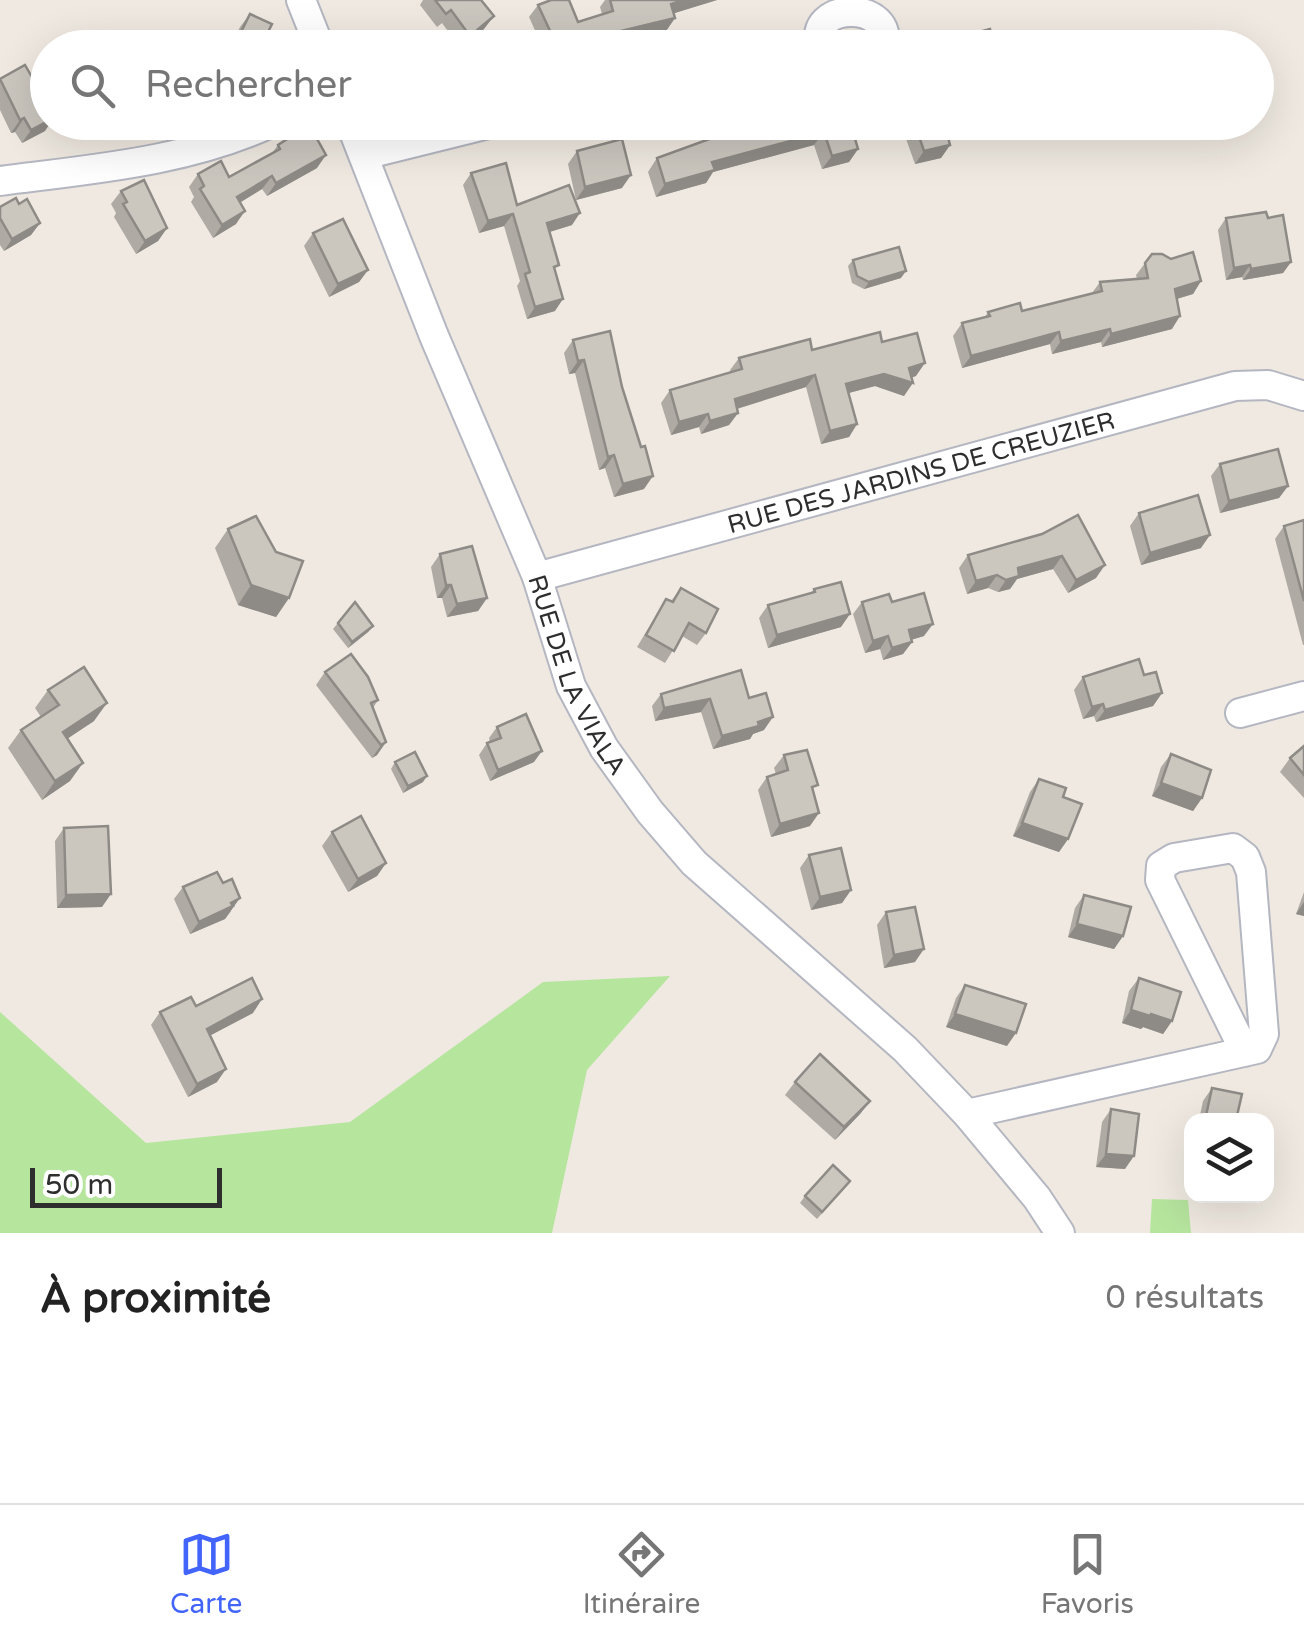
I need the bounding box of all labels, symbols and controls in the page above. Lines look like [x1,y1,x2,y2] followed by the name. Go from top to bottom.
[30,30,1274,140] search box
[65,58,120,113] icon: search
[145,62,352,108] text: Rechercher
[724,406,1118,540] street label: RUE DES JARDINS DE CREUZIER
[521,571,632,781] street label: RUE DE LA VIALA
[1184,1113,1274,1203] map controls
[1184,1113,1274,1203] button: layers
[30,1163,222,1208] scale bar
[45,1168,113,1202] text: 50 m
[40,1273,271,1324] text: À proximité
[1105,1279,1264,1317] text: 0 résultats
[170,1527,242,1621] tab: Carte
[583,1527,700,1621] tab: Itinéraire
[1041,1527,1134,1621] tab: Favoris

